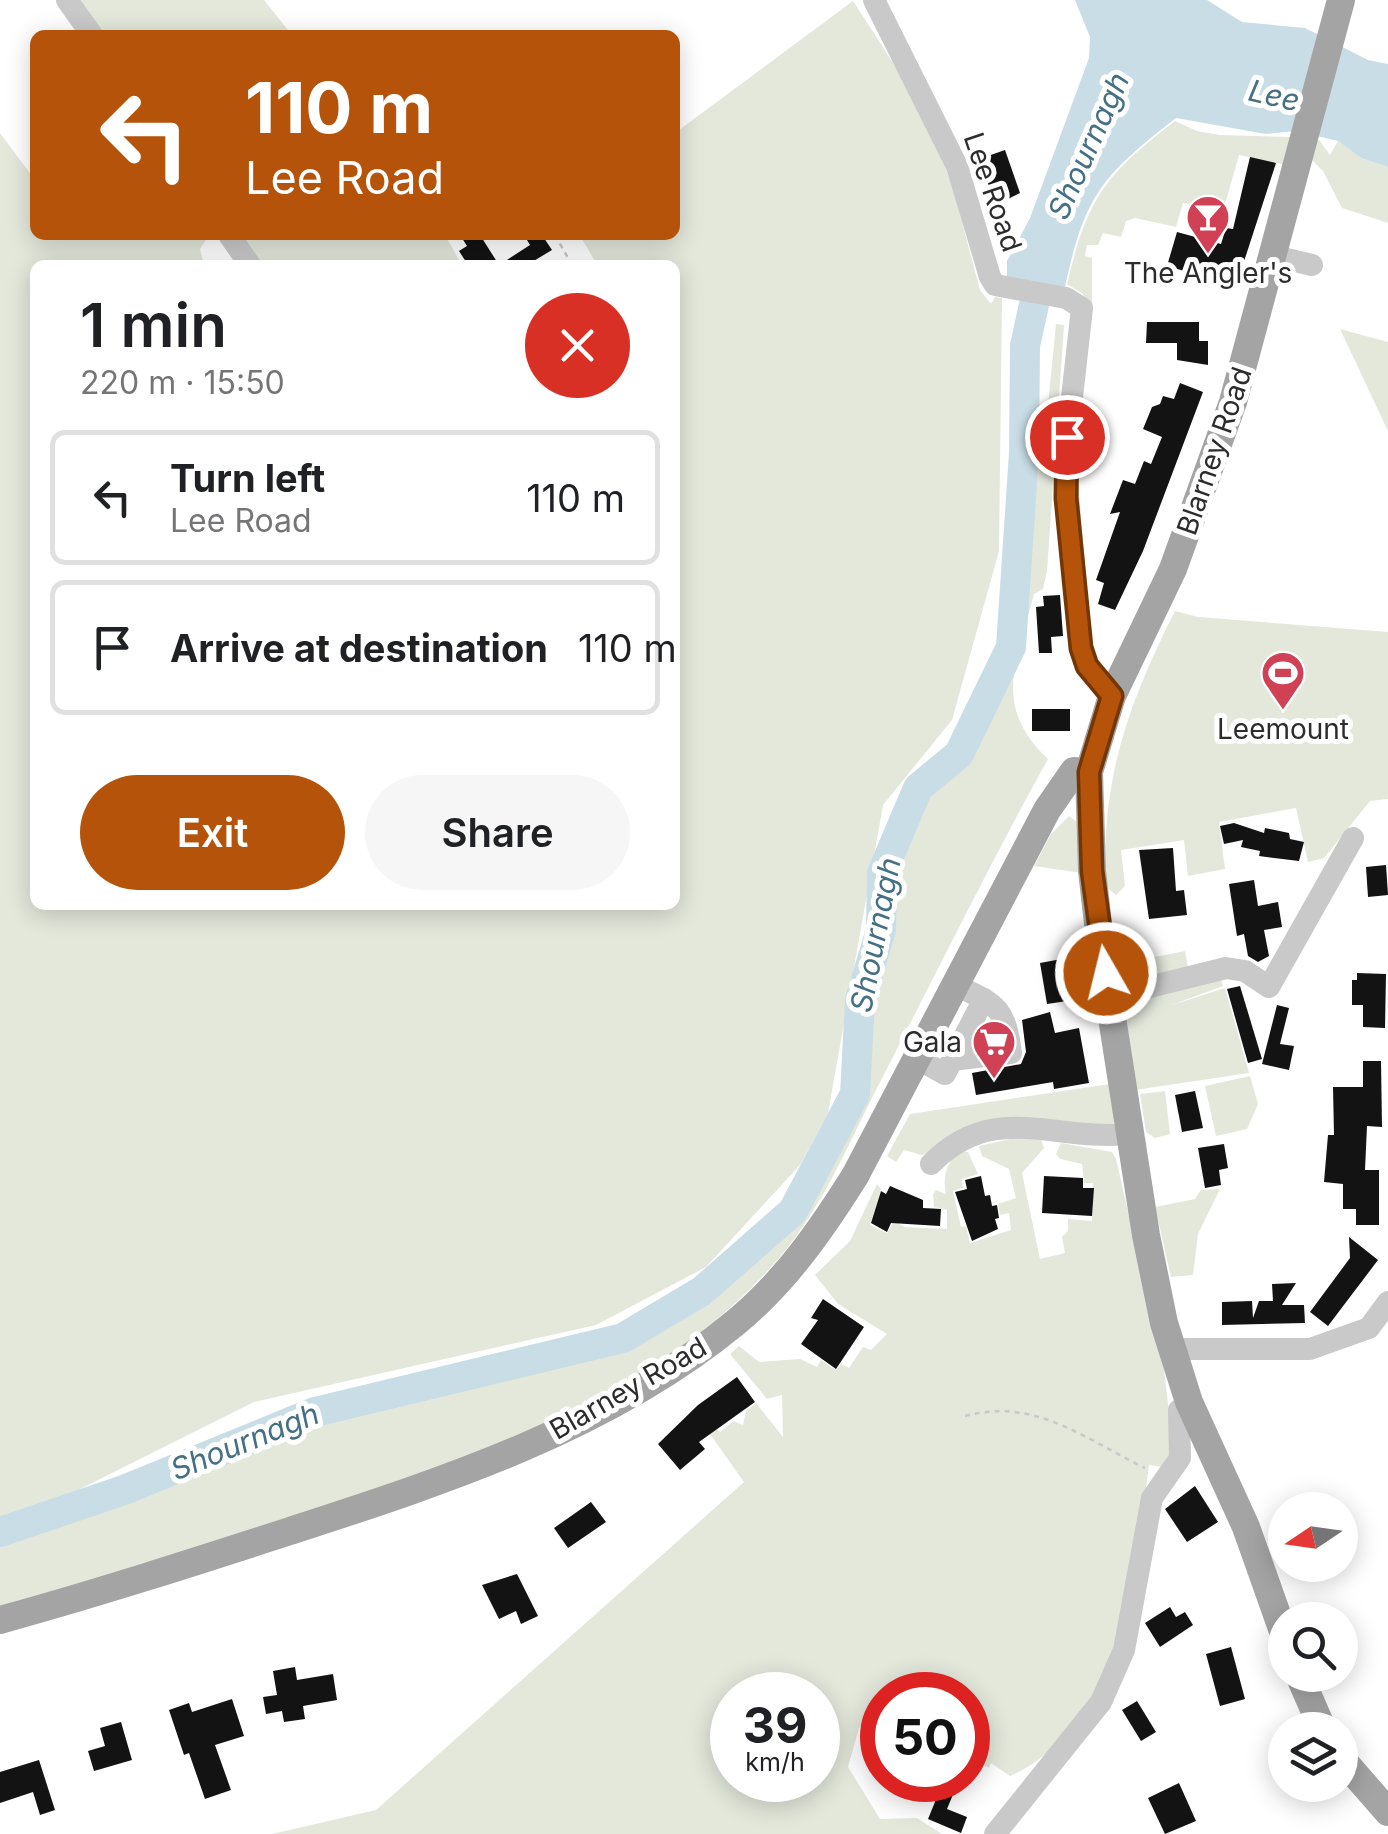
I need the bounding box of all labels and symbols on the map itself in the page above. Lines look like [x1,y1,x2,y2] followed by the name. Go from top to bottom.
[1040,67,1136,225] water label: Shournagh
[1245,72,1303,118] water label: Lee
[957,128,1029,256] street label: Lee Road
[1185,194,1231,255] bar icon: The Angler's
[1124,256,1292,290] place label: The Angler's
[1169,363,1259,539] street label: Blarney Road
[1025,395,1110,480] pin
[1260,650,1306,711] sports icon: Leemount
[1217,712,1349,746] place label: Leemount
[842,854,908,1015] water label: Shournagh
[1054,921,1158,1025] position arrow
[971,1019,1017,1080] supermarket icon: Gala
[903,1025,962,1059] place label: Gala
[544,1329,712,1447] street label: Blarney Road
[165,1395,324,1487] water label: Shournagh
[1268,1492,1358,1582] north arrow
[860,1672,990,1802] speed limit sign: 50

